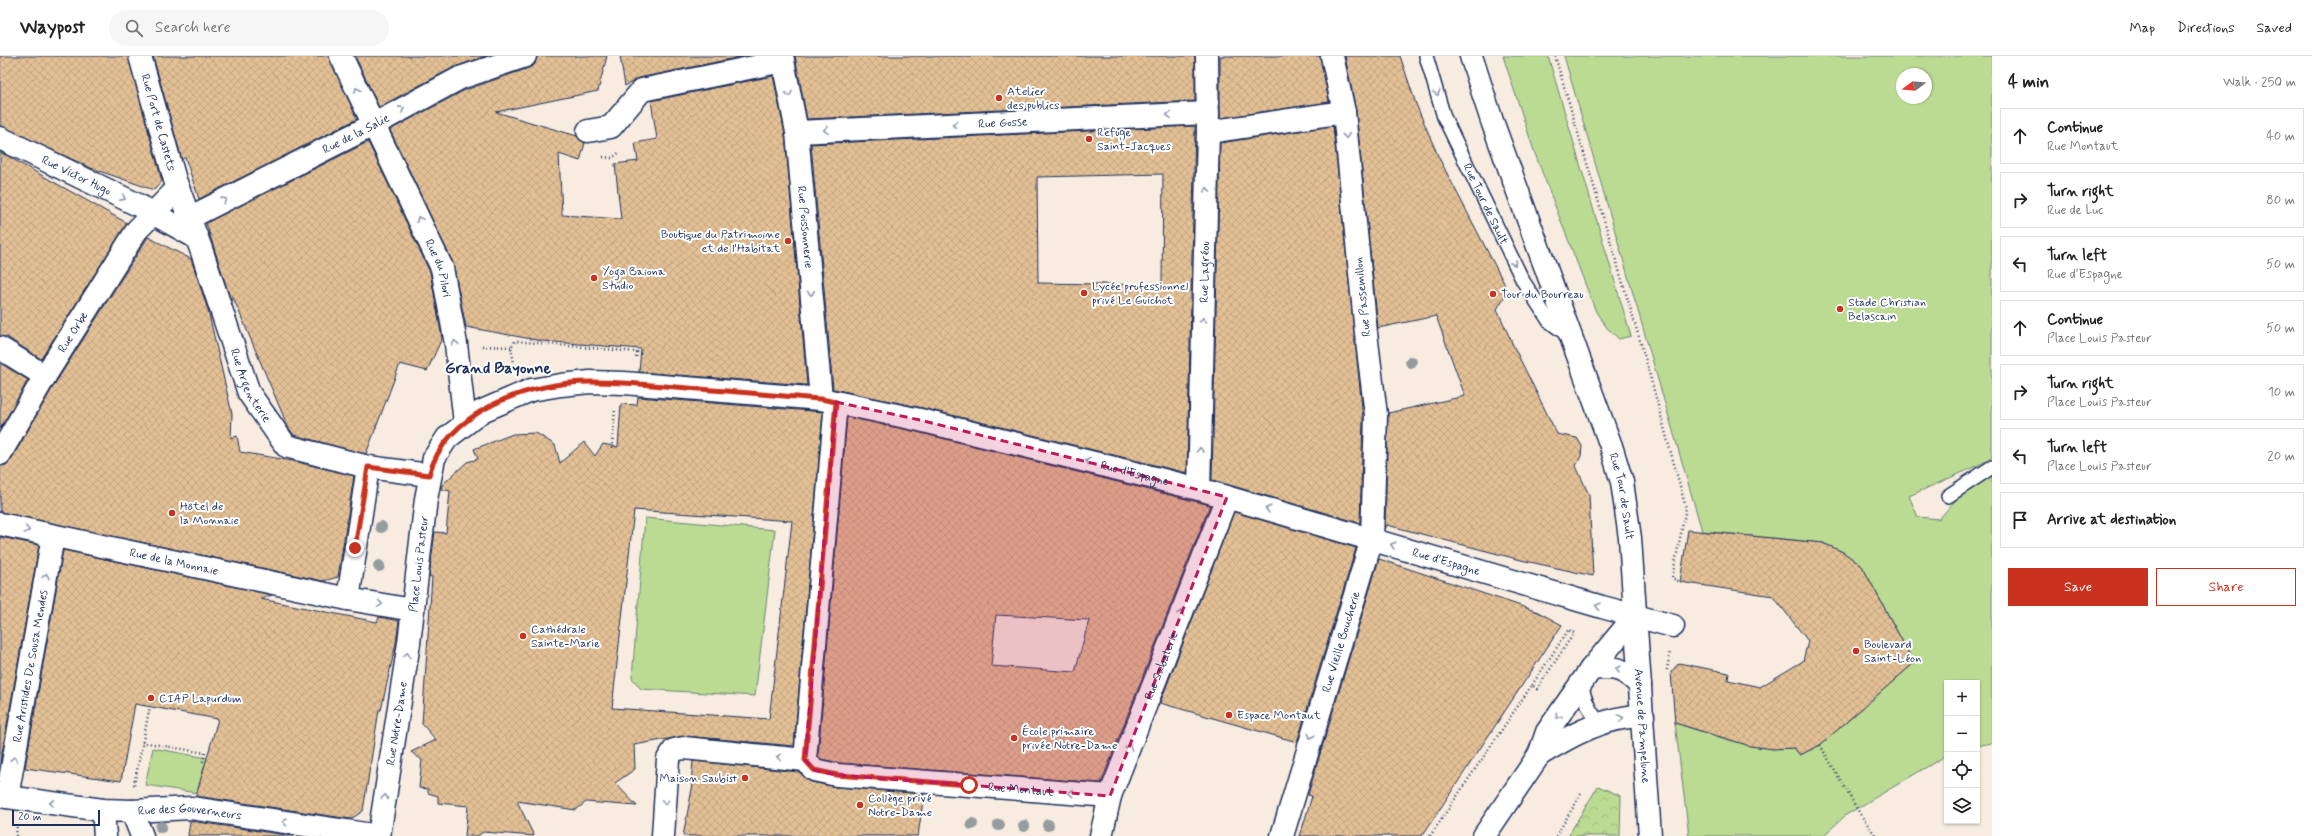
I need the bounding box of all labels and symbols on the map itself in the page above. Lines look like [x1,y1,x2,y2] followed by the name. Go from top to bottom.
[1896,68,1932,104] north arrow
[136,72,179,173] street label: Rue Port de Castets
[1007,84,1059,114] place label: Atelier des publics
[354,87,362,95] one-way arrow
[1432,90,1441,97] one-way arrow
[785,91,793,97] one-way arrow
[994,93,1004,103] marker: Atelier des publics
[398,107,405,114] one-way arrow
[320,110,393,158] street label: Rue de la Salie
[1166,111,1172,119] one-way arrow
[978,114,1028,133] street label: Rue Gosse
[952,120,958,129] one-way arrow
[1097,125,1172,155] place label: Refuge Saint-Jacques
[823,126,829,135] one-way arrow
[1341,133,1350,139] one-way arrow
[1084,134,1094,144] marker: Refuge Saint-Jacques
[38,152,114,200] street label: Rue Victor Hugo
[1459,161,1511,248] street label: Rue Tour de Sault
[793,185,816,269] street label: Rue Poissonnerie
[1202,187,1211,193] one-way arrow
[119,193,126,201] one-way arrow
[220,197,227,205] one-way arrow
[416,216,423,224] one-way arrow
[661,227,780,257] place label: Boutique du Patrimoine et de l'Habitat
[783,236,793,246] marker: Boutique du Patrimoine et de l'Habitat
[420,237,454,299] street label: Rue du Pilori
[1197,241,1215,303] street label: Rue Lagréou
[1351,256,1375,337] street label: Rue Passemillon
[1509,258,1517,266] one-way arrow
[602,264,666,294] place label: Yoga Baiona Studio
[589,273,599,283] marker: Yoga Baiona Studio
[1092,279,1188,309] place label: Lycée professionnel privé Le Guichot
[1501,287,1584,303] place label: Tour du Bourreau
[1079,288,1089,298] marker: Lycée professionnel privé Le Guichot
[1488,289,1498,299] marker: Tour du Bourreau
[807,290,816,296] one-way arrow
[1848,295,1926,325] place label: Stade Christian Belascain
[1835,304,1845,314] marker: Stade Christian Belascain
[55,309,93,356] street label: Rue Orbe
[1199,317,1207,323] one-way arrow
[451,340,460,346] one-way arrow
[226,346,274,426] street label: Rue Argenterie
[445,358,552,379] district label: Grand Bayonne
[1196,447,1204,453] one-way arrow
[1605,451,1637,541] street label: Rue Tour de Sault
[1085,458,1091,466] one-way arrow
[1098,458,1171,490] street label: Rue d'Espagne
[180,499,239,529] place label: Hôtel de la Monnaie
[1264,505,1271,514] one-way arrow
[167,508,177,518] marker: Hôtel de la Monnaie
[406,515,433,613] street label: Place Louis Pasteur
[23,525,30,533] one-way arrow
[346,539,364,557] route end
[1389,541,1396,550] one-way arrow
[128,545,220,580] street label: Rue de la Monnaie
[1410,545,1482,580] street label: Rue d'Espagne
[41,573,50,579] one-way arrow
[10,588,52,744] street label: Rue Aristides De Sousa Mendes
[1319,589,1365,695] street label: Rue Vieille Boucherie
[377,599,383,608] one-way arrow
[1594,602,1601,611] one-way arrow
[1177,610,1185,617] one-way arrow
[531,622,600,652] place label: Cathédrale Sainte-Marie
[1141,629,1183,703] street label: Rue Sabaterie
[518,631,528,641] marker: Cathédrale Sainte-Marie
[1864,637,1921,667] place label: Boulevard Saint-Léon
[1851,646,1861,656] marker: Boulevard Saint-Léon
[402,652,411,658] one-way arrow
[1615,665,1622,674] one-way arrow
[1630,668,1653,784] street label: Avenue de Pampelune
[383,681,412,766] street label: Rue Notre-Dame
[159,691,242,707] place label: CIAP Lapurdum
[146,693,156,703] marker: CIAP Lapurdum
[1237,708,1321,724] place label: Espace Montaut
[1224,710,1234,720] marker: Espace Montaut
[1556,711,1563,718] one-way arrow
[1618,714,1625,722] one-way arrow
[1022,724,1117,754] place label: École primaire privée Notre-Dame
[1009,733,1019,743] marker: École primaire privée Notre-Dame
[1307,733,1316,740] one-way arrow
[1125,744,1133,751] one-way arrow
[776,753,782,762] one-way arrow
[9,756,17,762] one-way arrow
[660,771,738,787] place label: Maison Saubist
[740,773,750,783] marker: Maison Saubist
[960,776,978,794] route start
[987,780,1054,801] street label: Rue Montaut
[1068,789,1074,798] one-way arrow
[868,791,932,821] place label: Collège privé Notre-Dame
[380,794,389,800] one-way arrow
[49,799,55,808] one-way arrow
[661,799,670,805] one-way arrow
[855,800,865,810] marker: Collège privé Notre-Dame
[137,801,243,824] street label: Rue des Gouverneurs
[12,808,100,827] scale bar
[282,818,288,827] one-way arrow

